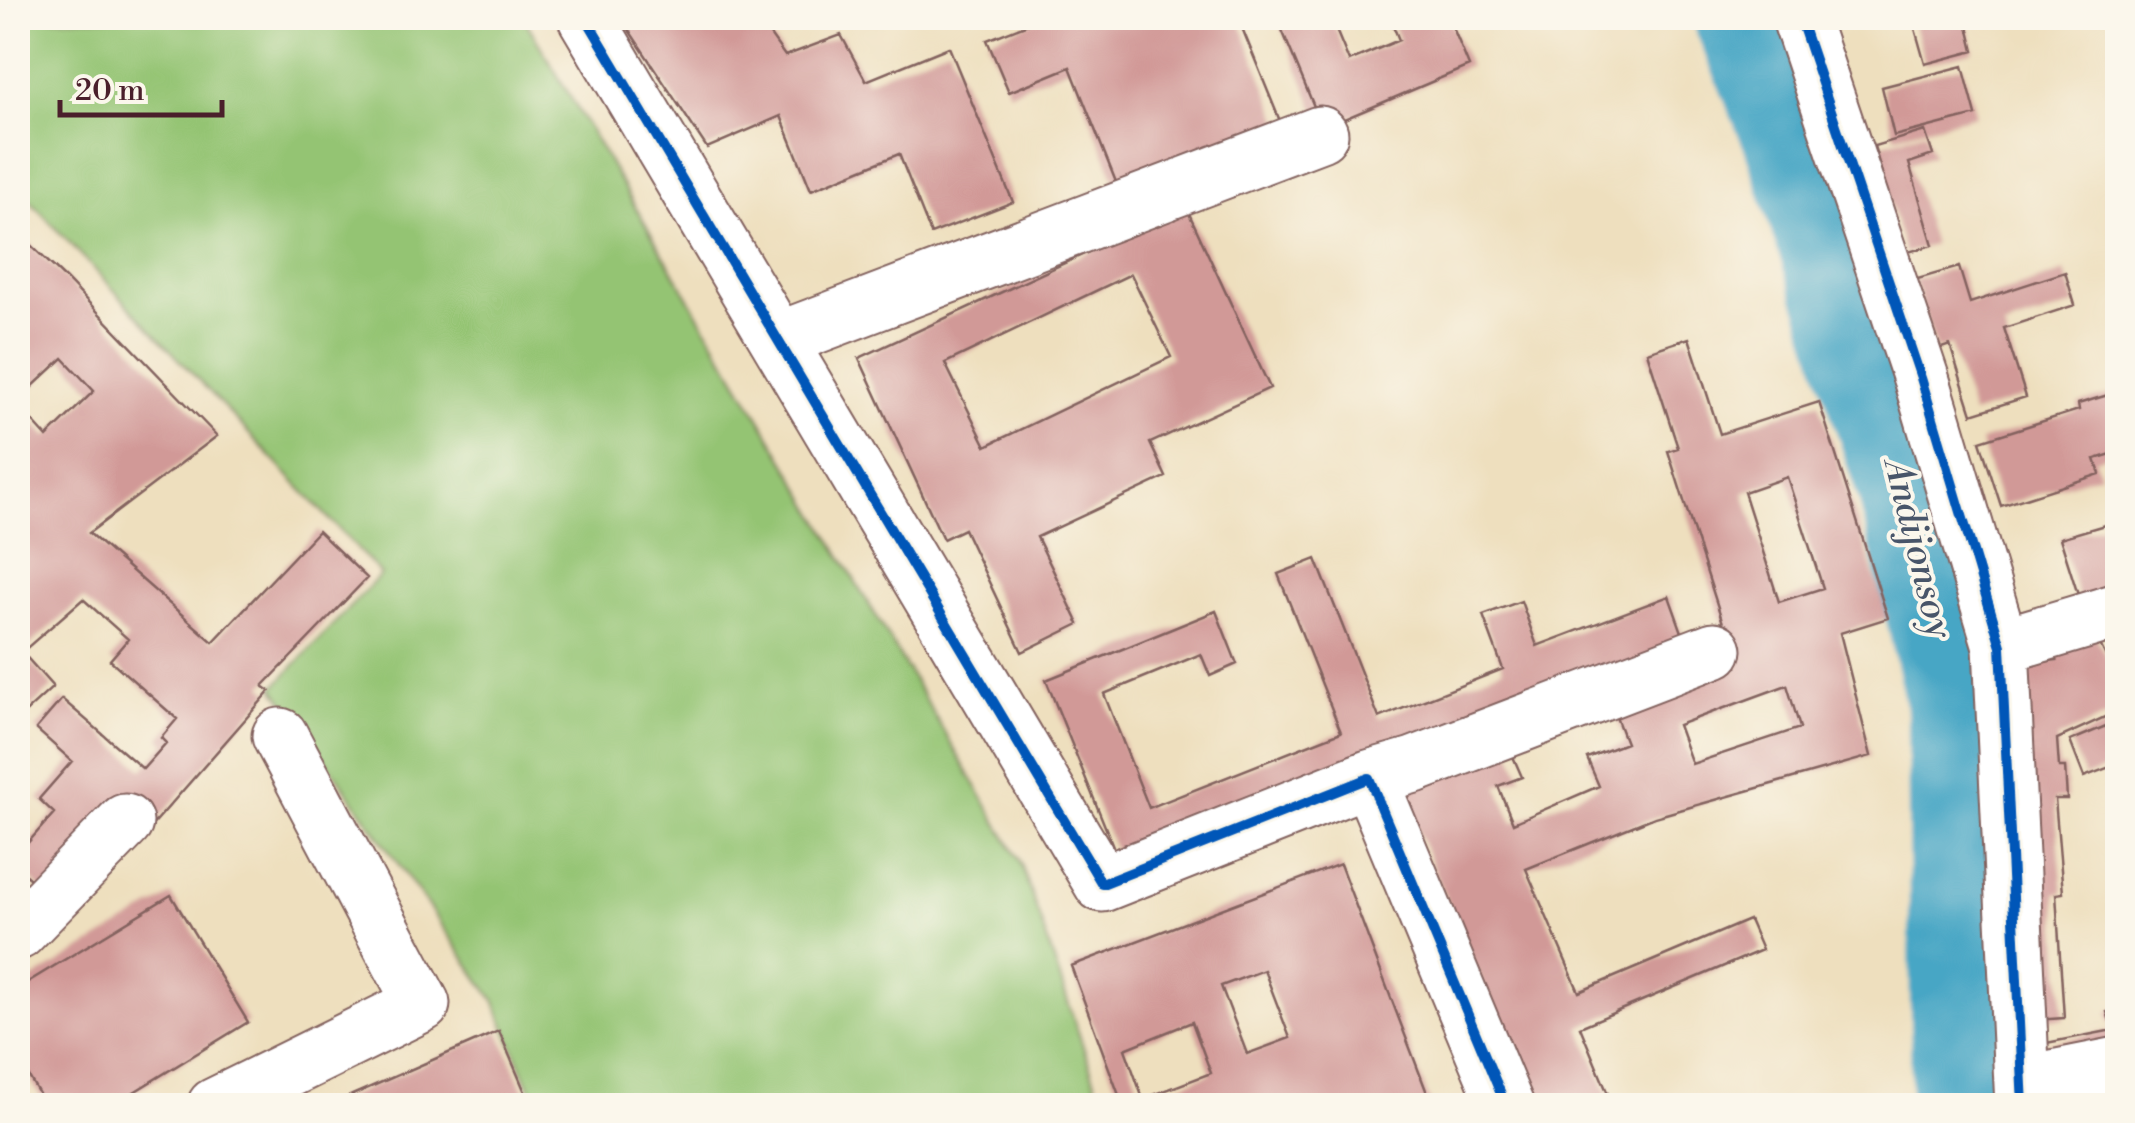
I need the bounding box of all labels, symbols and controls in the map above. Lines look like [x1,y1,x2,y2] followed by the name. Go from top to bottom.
[60,55,222,117] scale bar
[75,72,144,110] text: 20 m
[1872,451,1963,644] water label: Andijonsoy

